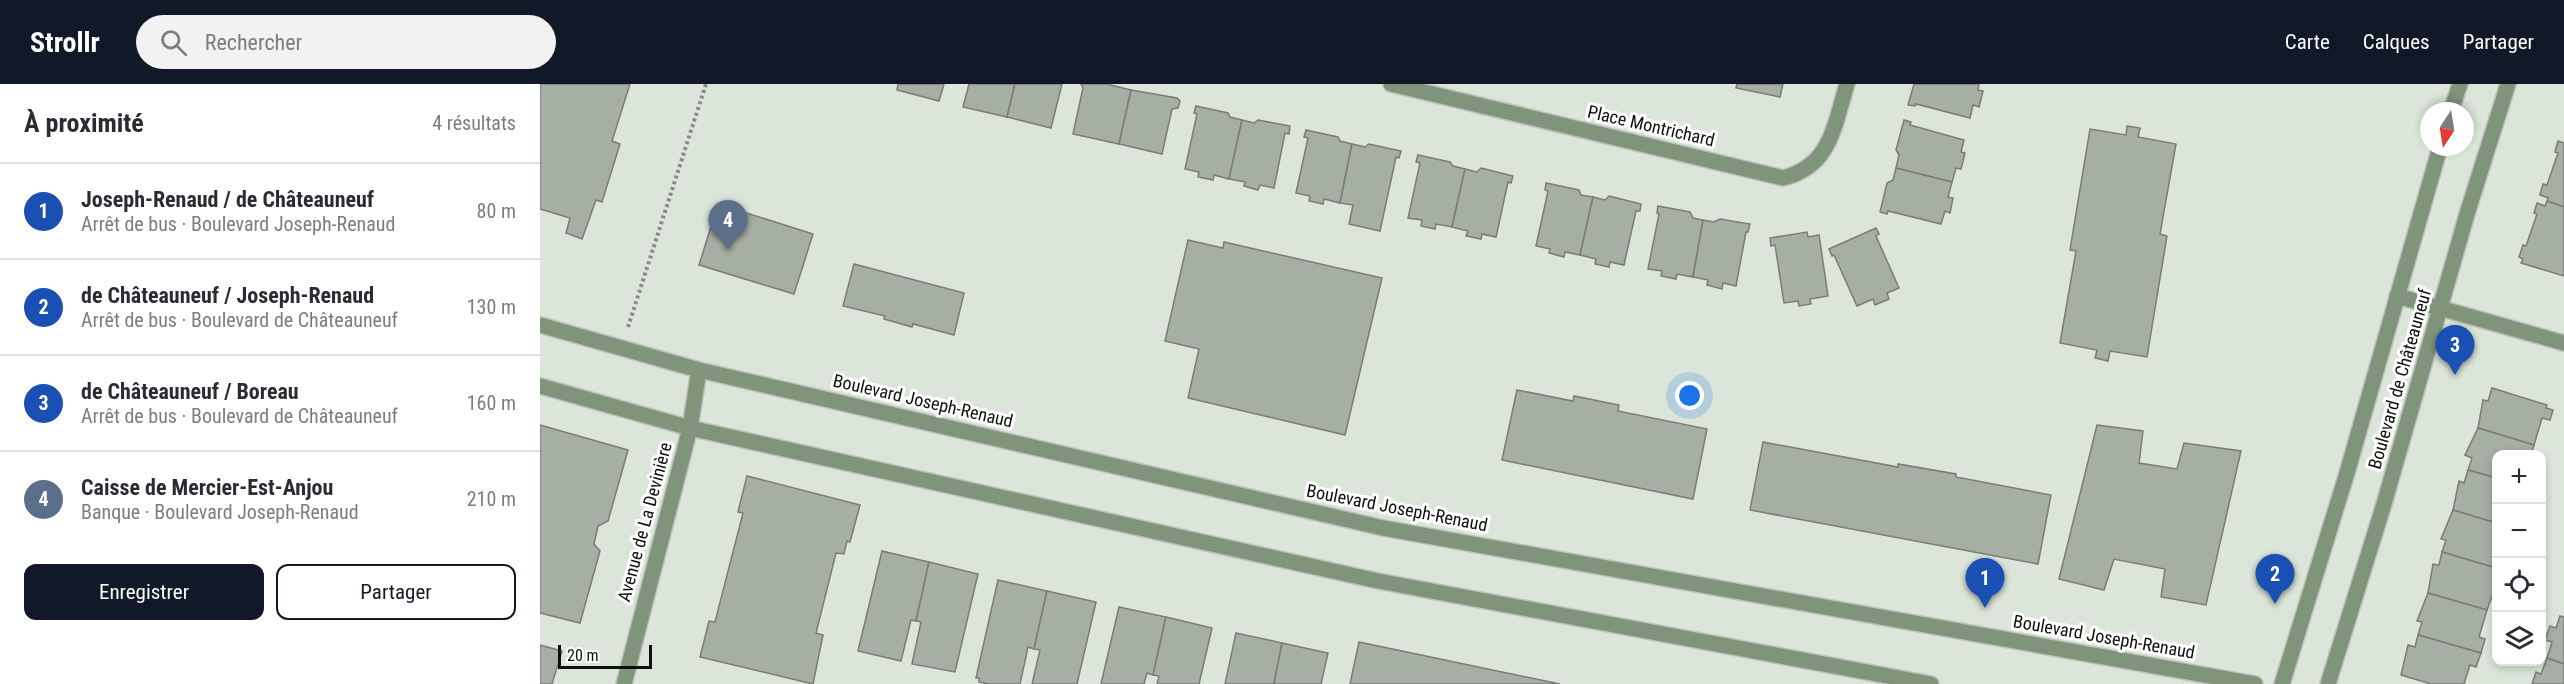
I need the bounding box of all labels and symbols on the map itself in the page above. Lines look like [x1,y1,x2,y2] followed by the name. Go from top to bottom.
[1586,101,1717,150] street label: Place Montrichard
[2420,102,2474,156] north arrow
[708,200,747,250] pin: 4
[2364,286,2435,471] street label: Boulevard de Châteauneuf
[2436,326,2474,375] pin: 3
[831,370,1015,431] street label: Boulevard Joseph-Renaud
[1675,381,1704,410] your location
[613,440,676,604] street label: Avenue de La Devinière
[1305,480,1489,535] street label: Boulevard Joseph-Renaud
[2256,554,2294,604] pin: 2
[1966,558,2004,608] pin: 1
[2012,610,2196,663] street label: Boulevard Joseph-Renaud
[558,642,652,670] scale bar

